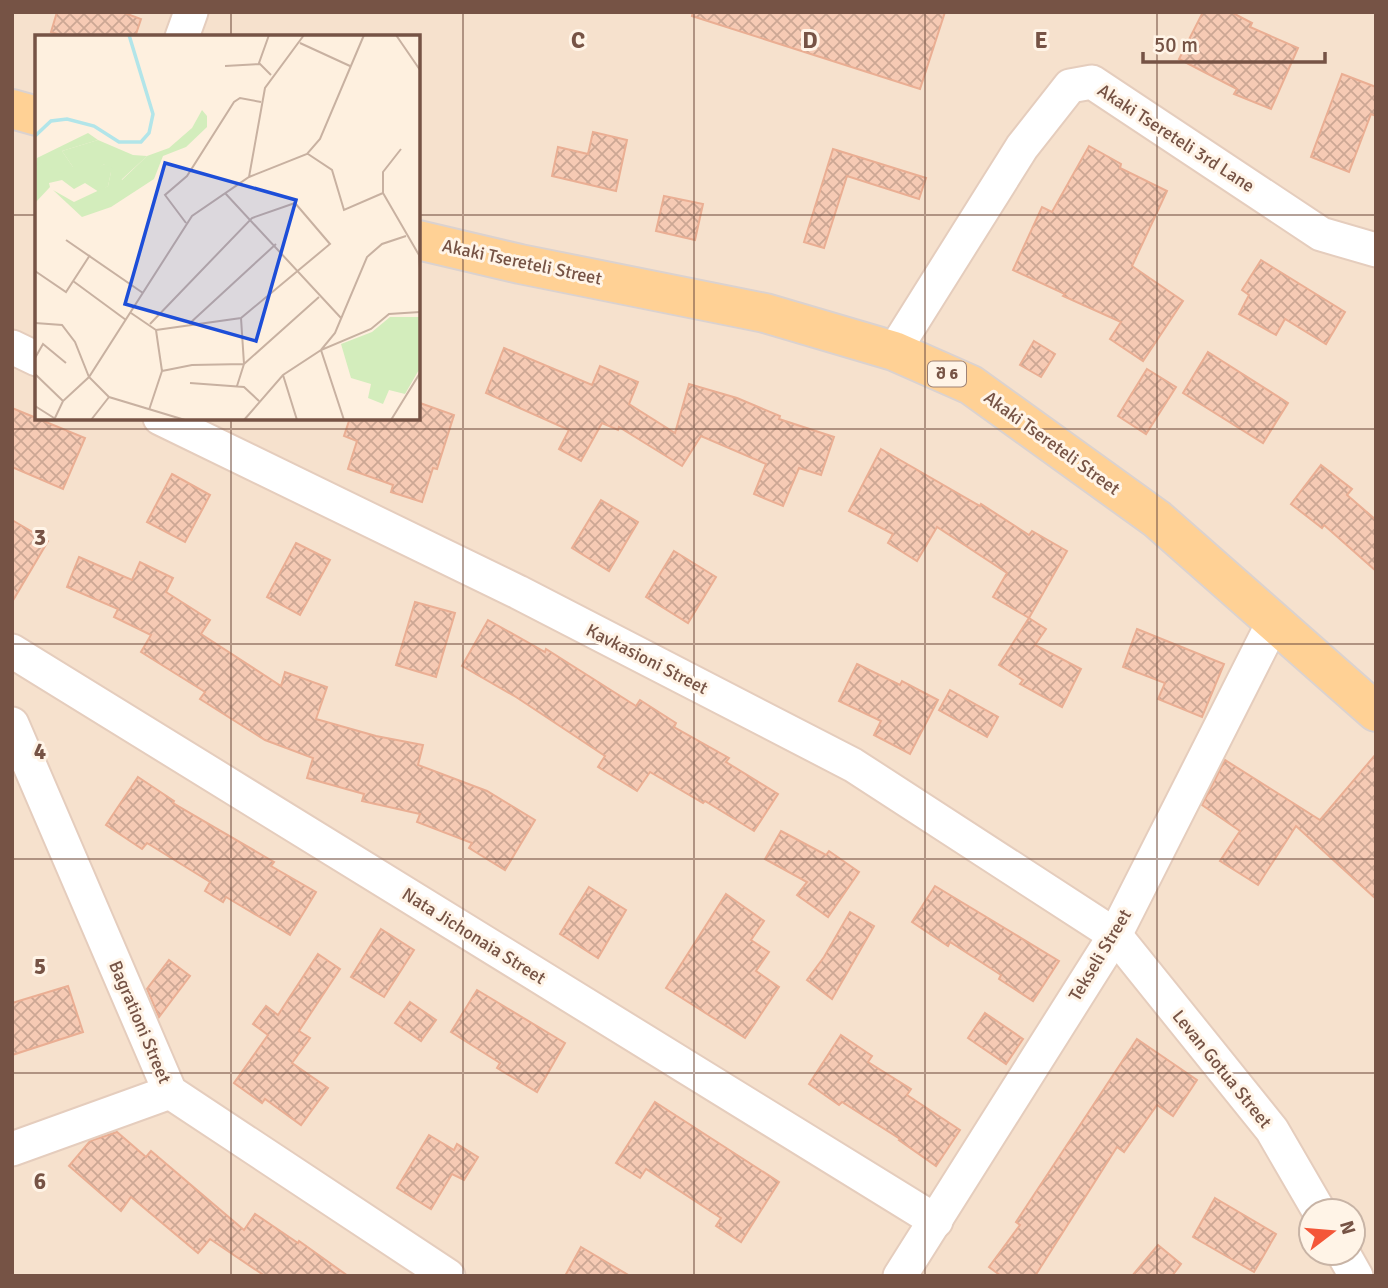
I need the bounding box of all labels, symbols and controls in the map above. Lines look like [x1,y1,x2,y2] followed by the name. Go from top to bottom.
[1143,21,1325,65] scale bar
[571,26,585,55] text: C
[802,26,818,55] text: D
[1034,26,1048,55] text: E
[1154,32,1198,58] text: 50 m
[35,35,420,420] inset map
[1093,79,1259,197] street label: Akaki Tsereteli 3rd Lane
[440,234,604,290] street label: Akaki Tsereteli Street
[928,362,966,386] road number: შ 6
[980,386,1124,500] street label: Akaki Tsereteli Street
[34,523,46,552] text: 3
[582,619,712,699] street label: Kavkasioni Street
[34,737,46,766] text: 4
[398,883,550,989] street label: Nata Jichonaia Street
[1064,905,1136,1005] street label: Tekseli Street
[34,952,46,981] text: 5
[104,957,176,1087] street label: Bagrationi Street
[1168,1005,1276,1133] street label: Levan Gotua Street
[34,1167,46,1196] text: 6
[1297,1197,1367,1267] north arrow
[1334,1218,1361,1237] text: N

